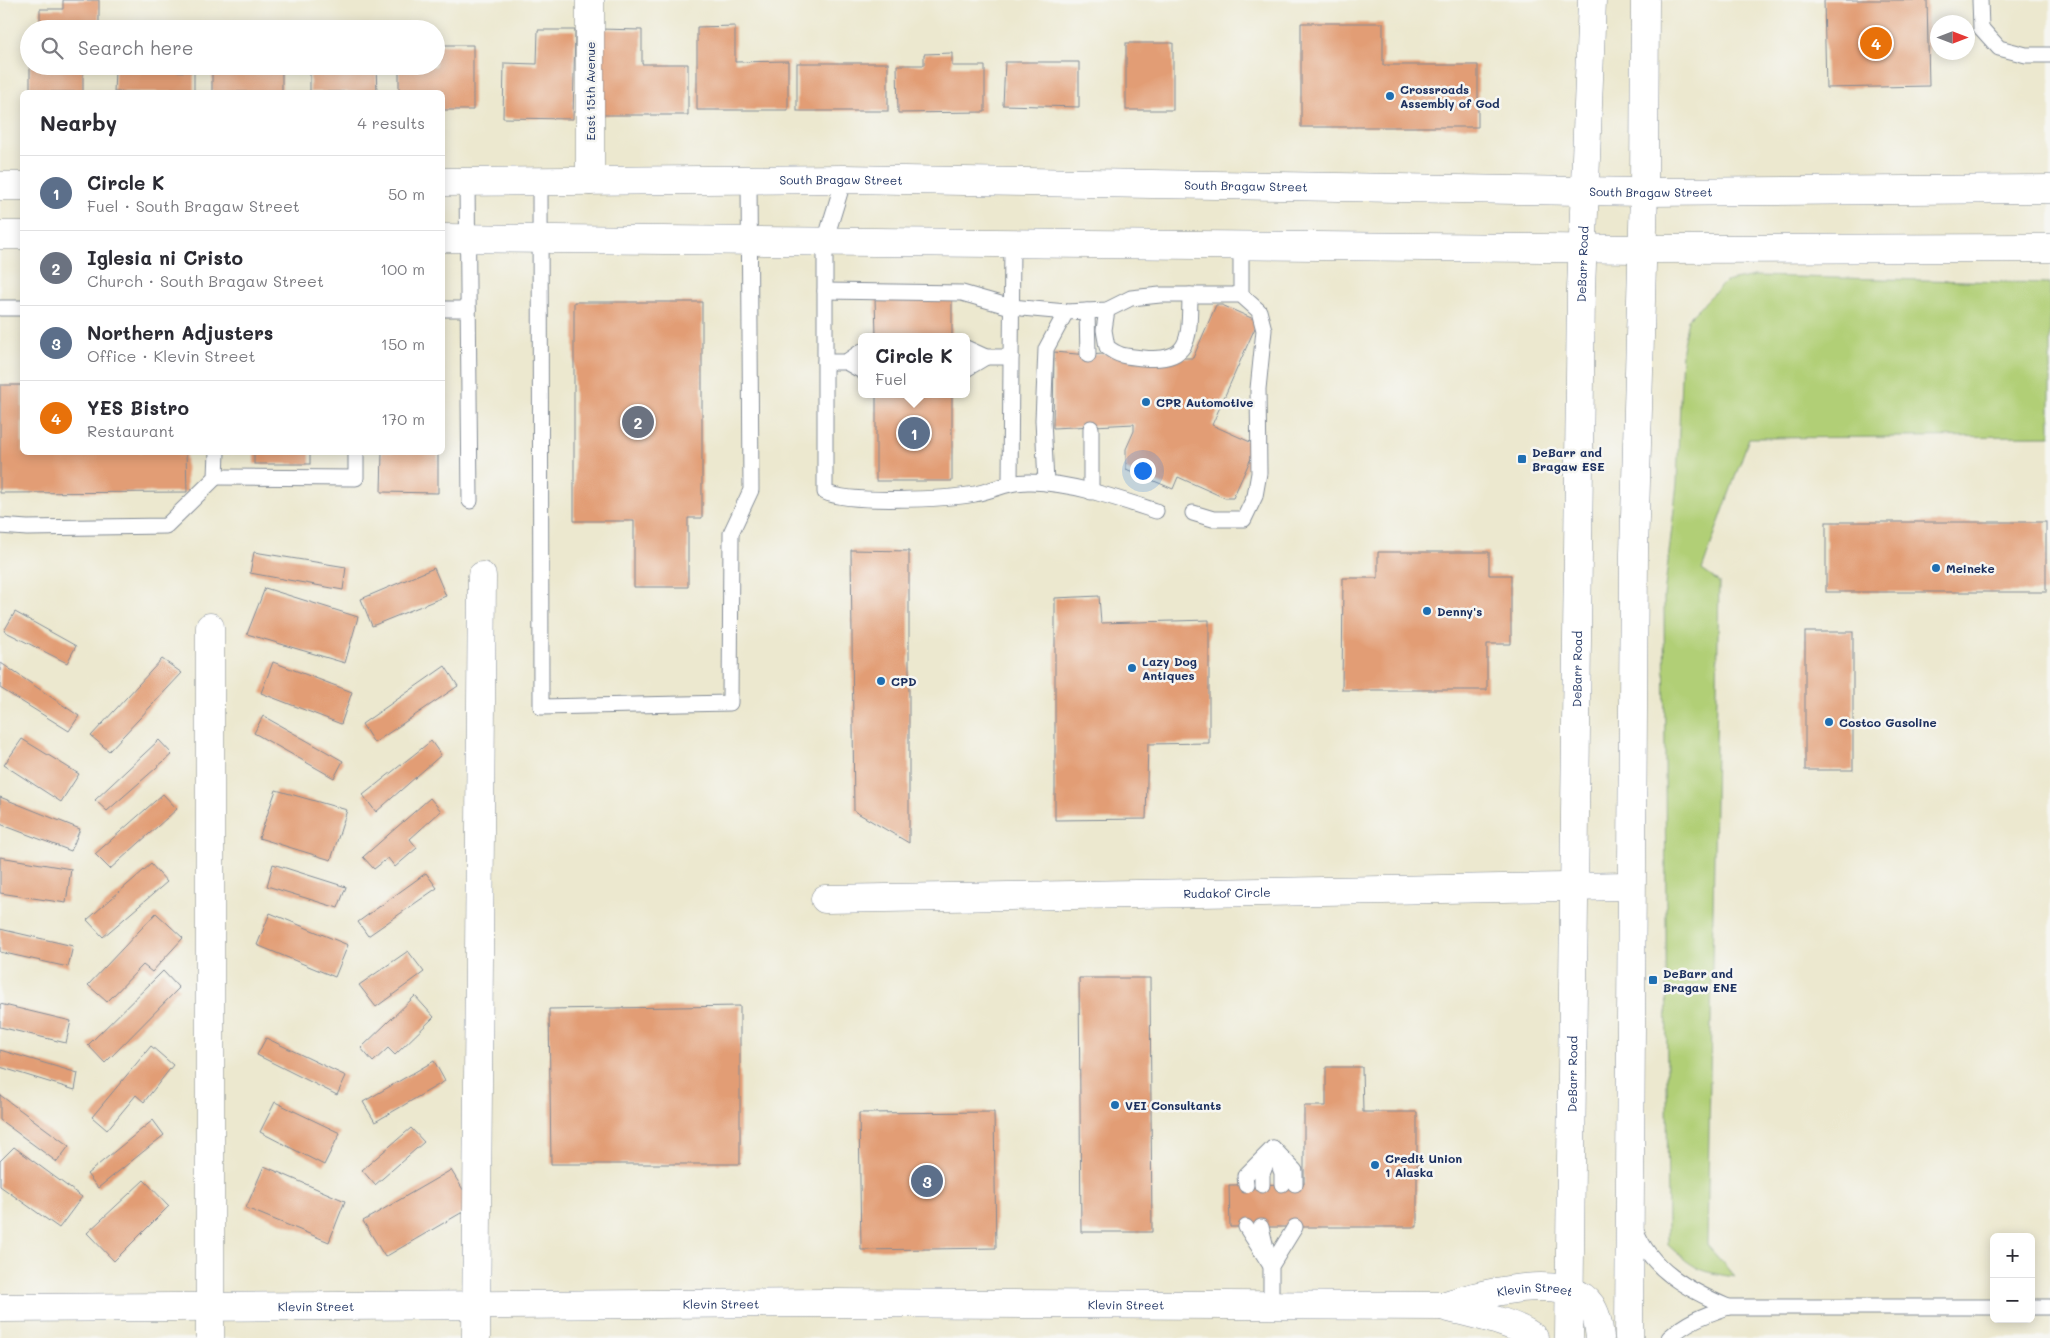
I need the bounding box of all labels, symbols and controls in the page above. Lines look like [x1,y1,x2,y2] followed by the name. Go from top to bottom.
[1930,15,1975,60] north arrow
[20,20,445,75] search box
[1860,24,1892,62] pin: 4
[38,34,66,62] icon: search
[78,35,194,60] text: Search here
[582,41,598,141] street label: East 15th Avenue
[1400,81,1500,111] place label: Crossroads Assembly of God
[1384,90,1396,102] marker: Crossroads Assembly of God
[40,109,117,136] text: Nearby
[357,112,425,133] text: 4 results
[87,170,165,195] text: Circle K
[779,171,903,188] street label: South Bragaw Street
[1184,177,1308,195] street label: South Bragaw Street
[52,183,60,204] text: 1
[388,183,425,204] text: 50 m
[1589,183,1713,200] street label: South Bragaw Street
[87,195,300,216] text: Fuel · South Bragaw Street
[1573,225,1591,302] street label: DeBarr Road
[87,245,243,270] text: Iglesia ni Cristo
[52,258,60,279] text: 2
[380,258,425,279] text: 100 m
[87,270,324,291] text: Church · South Bragaw Street
[87,320,273,345] text: Northern Adjusters
[51,333,61,354] text: 3
[381,333,425,354] text: 150 m
[858,333,970,398] popup
[875,343,953,368] text: Circle K
[87,345,255,366] text: Office · Klevin Street
[875,368,907,389] text: Fuel
[1156,394,1253,410] place label: CPR Automotive
[87,395,189,420] text: YES Bistro
[1140,396,1152,408] marker: CPR Automotive
[622,403,654,441] pin: 2
[51,408,61,429] text: 4
[381,408,425,429] text: 170 m
[898,414,930,452] pin: 1
[87,420,175,441] text: Restaurant
[1532,444,1605,474] place label: DeBarr and Bragaw ESE
[1516,453,1528,465] marker: DeBarr and Bragaw ESE
[1130,458,1156,484] your location
[1946,560,1995,576] place label: Meineke
[1930,562,1942,574] marker: Meineke
[1437,603,1482,619] place label: Denny's
[1421,605,1433,617] marker: Denny's
[1568,630,1585,707] street label: DeBarr Road
[1142,653,1197,683] place label: Lazy Dog Antiques
[1126,662,1138,674] marker: Lazy Dog Antiques
[891,673,917,689] place label: CPD
[875,675,887,687] marker: CPD
[1839,714,1937,730] place label: Costco Gasoline
[1823,716,1835,728] marker: Costco Gasoline
[1183,884,1271,901] street label: Rudakof Circle
[1663,965,1738,995] place label: DeBarr and Bragaw ENE
[1647,974,1659,986] marker: DeBarr and Bragaw ENE
[1564,1035,1580,1112] street label: DeBarr Road
[1125,1097,1221,1113] place label: VEI Consultants
[1109,1099,1121,1111] marker: VEI Consultants
[1385,1150,1462,1180] place label: Credit Union 1 Alaska
[1369,1159,1381,1171] marker: Credit Union 1 Alaska
[911,1162,943,1200] pin: 3
[1990,1233,2035,1323] map controls
[1990,1233,2035,1278] button: +
[1990,1278,2035,1323] button: −
[1495,1279,1575,1300] street label: Klevin Street
[683,1295,759,1312] street label: Klevin Street
[1088,1296,1164,1313] street label: Klevin Street
[278,1298,354,1314] street label: Klevin Street

